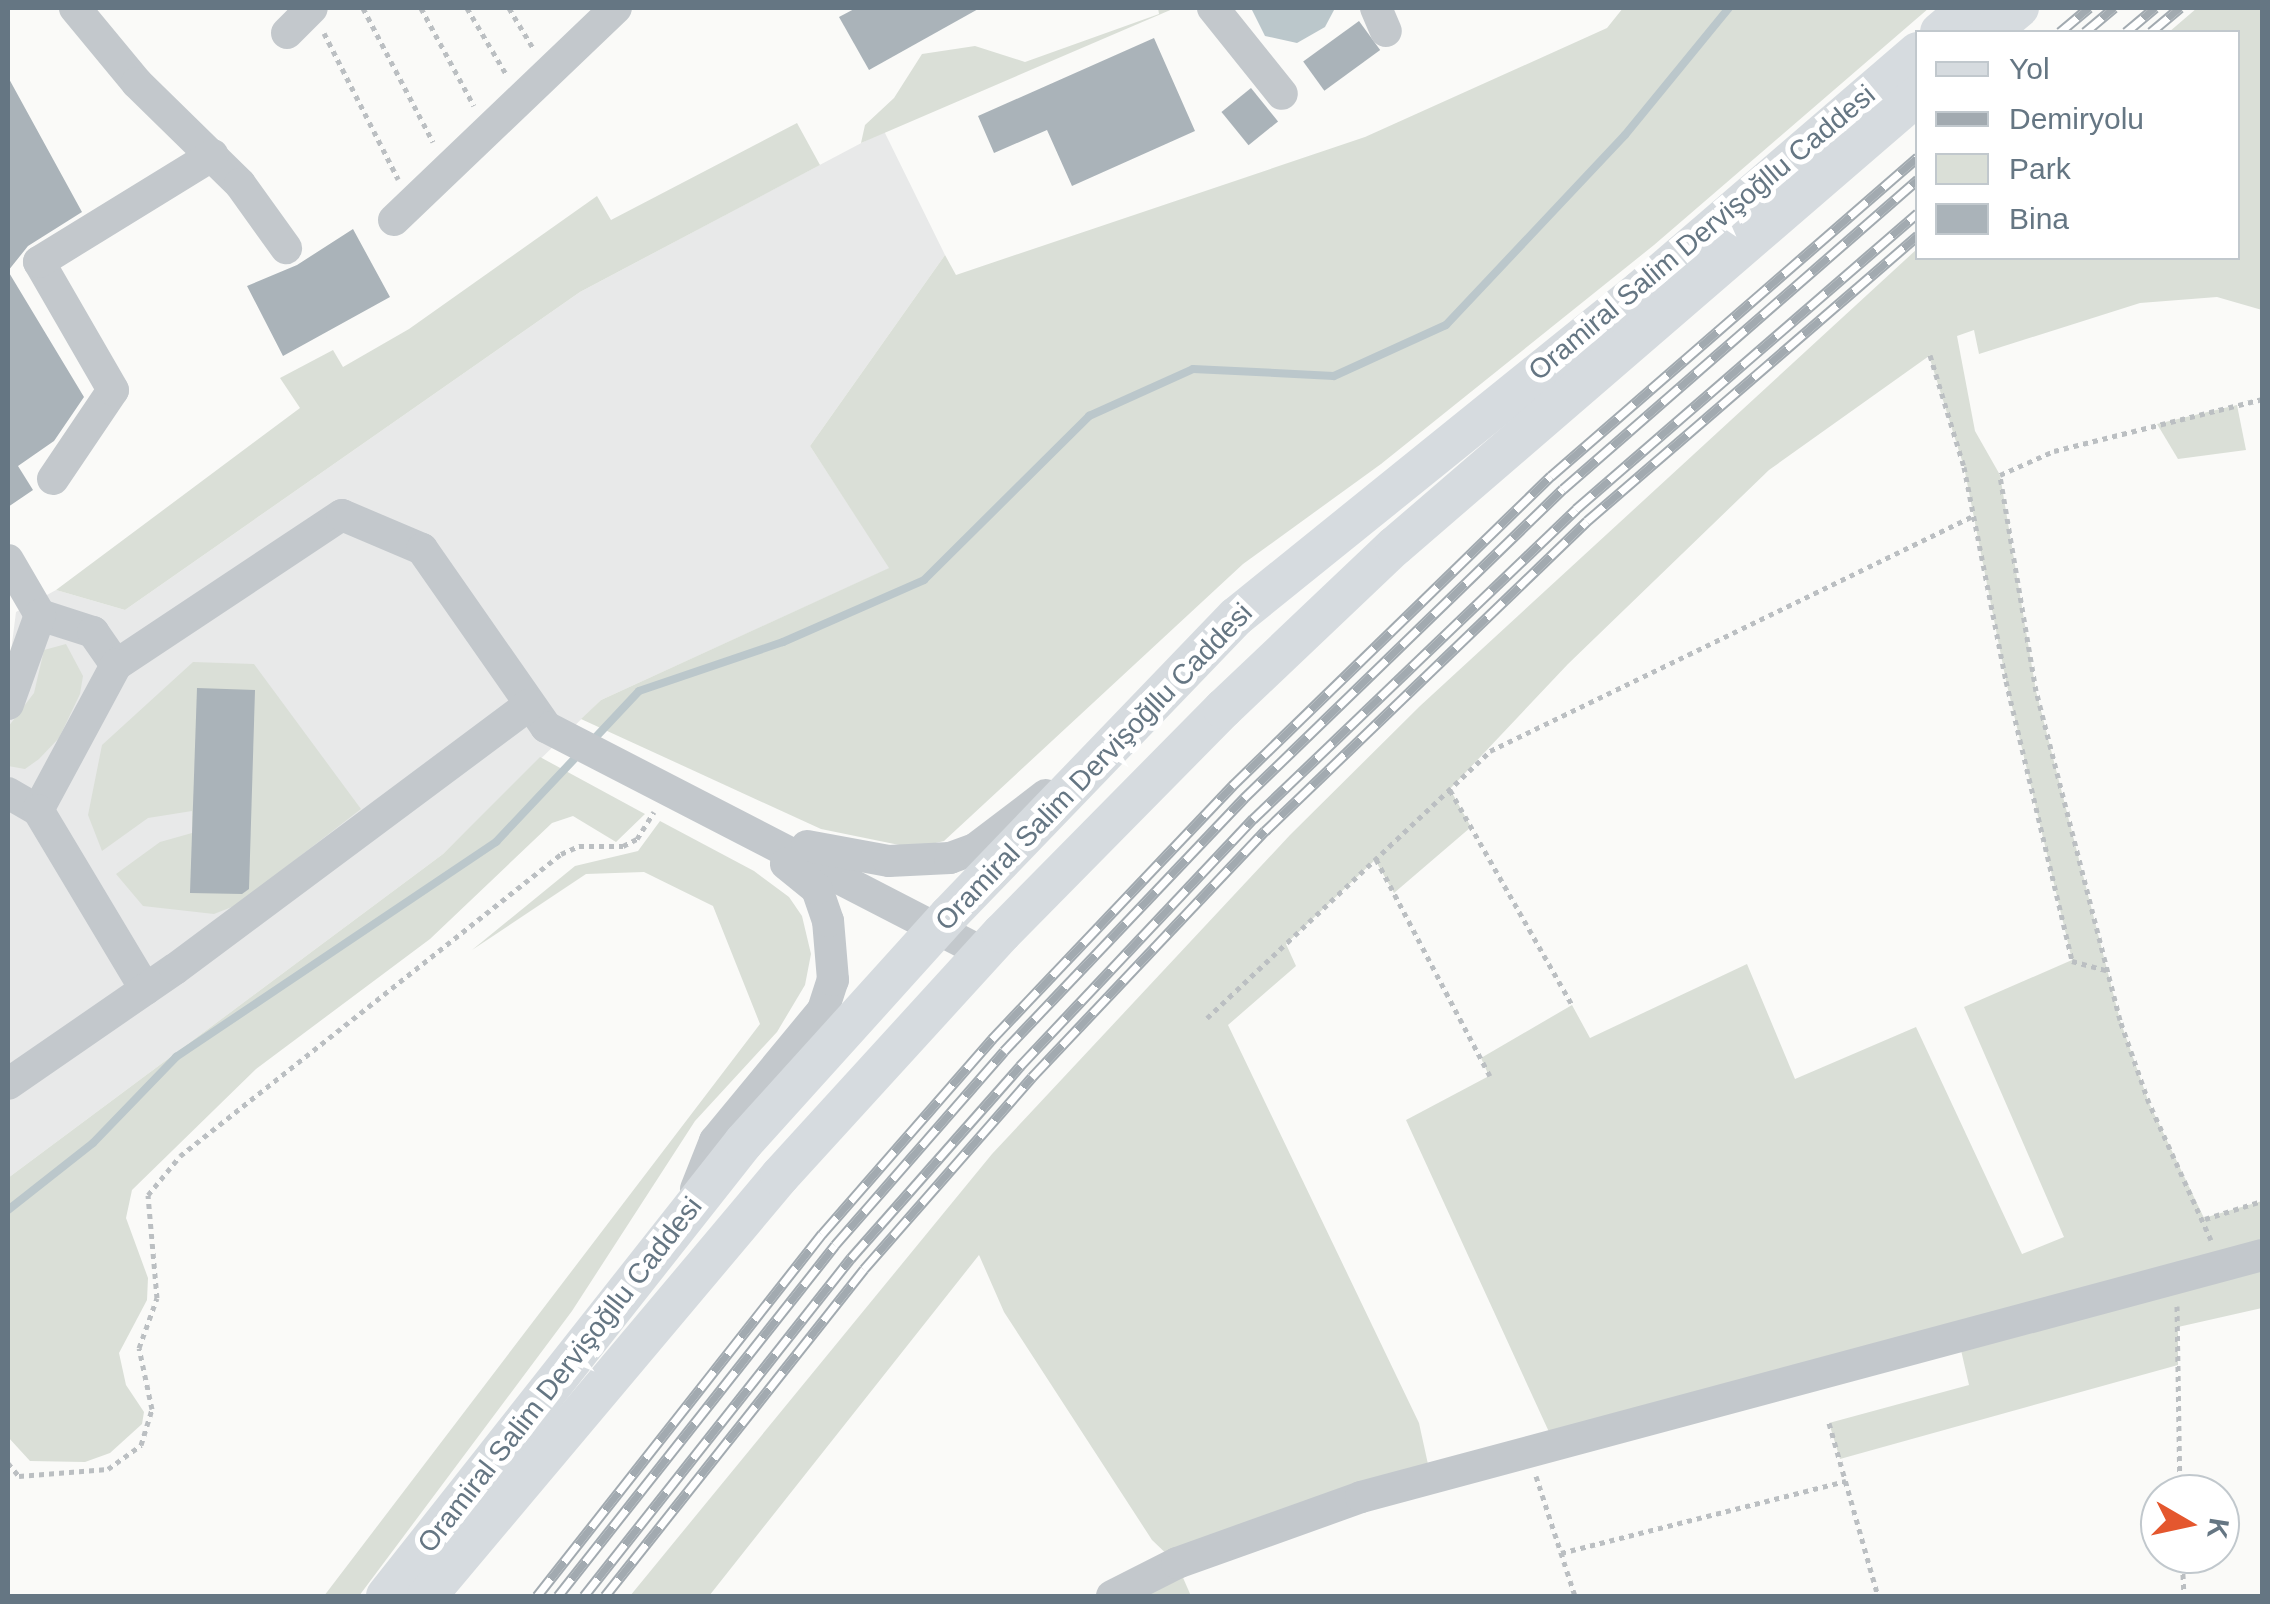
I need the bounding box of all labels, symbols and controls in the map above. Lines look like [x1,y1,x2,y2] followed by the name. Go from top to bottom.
[1915,30,2240,260] legend
[2009,52,2050,85] text: Yol
[1522,78,1882,388] street label: Oramiral Salim Dervişoğllu Caddesi
[2009,102,2144,135] text: Demiryolu
[2009,152,2071,185] text: Park
[2009,202,2069,235] text: Bina
[928,596,1260,938] street label: Oramiral Salim Dervişoğllu Caddesi
[411,1191,709,1559] street label: Oramiral Salim Dervişoğllu Caddesi
[2140,1474,2240,1574] north arrow
[2201,1516,2235,1541] text: K

